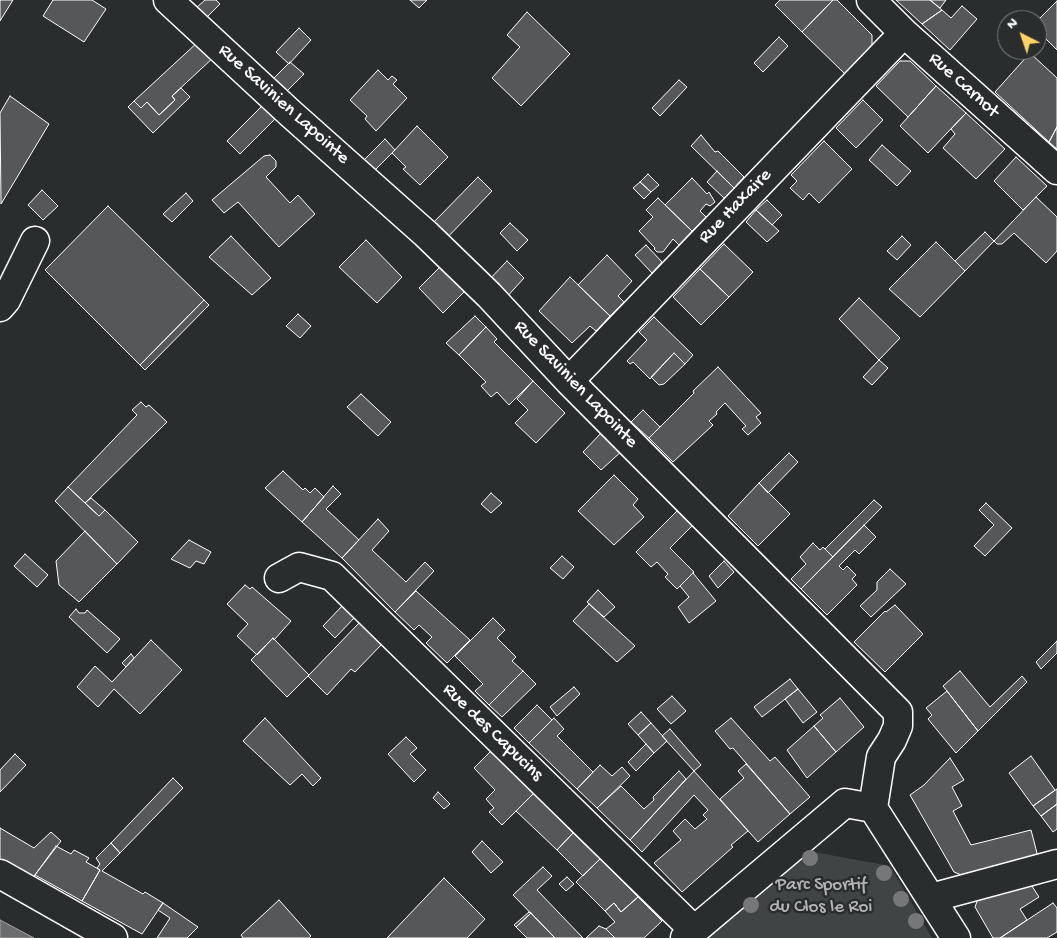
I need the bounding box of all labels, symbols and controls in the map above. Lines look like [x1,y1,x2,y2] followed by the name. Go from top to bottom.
[997,10,1047,60] north arrow
[1003,15,1022,33] text: N
[213,40,353,170] street label: Rue Savinien Lapointe
[923,48,1003,124] street label: Rue Carnot
[695,165,777,249] street label: Rue Haxaire
[508,316,642,454] street label: Rue Savinien Lapointe
[437,679,547,787] street label: Rue des Capucins
[770,875,872,919] park label: Parc Sportif du Clos le Roi

